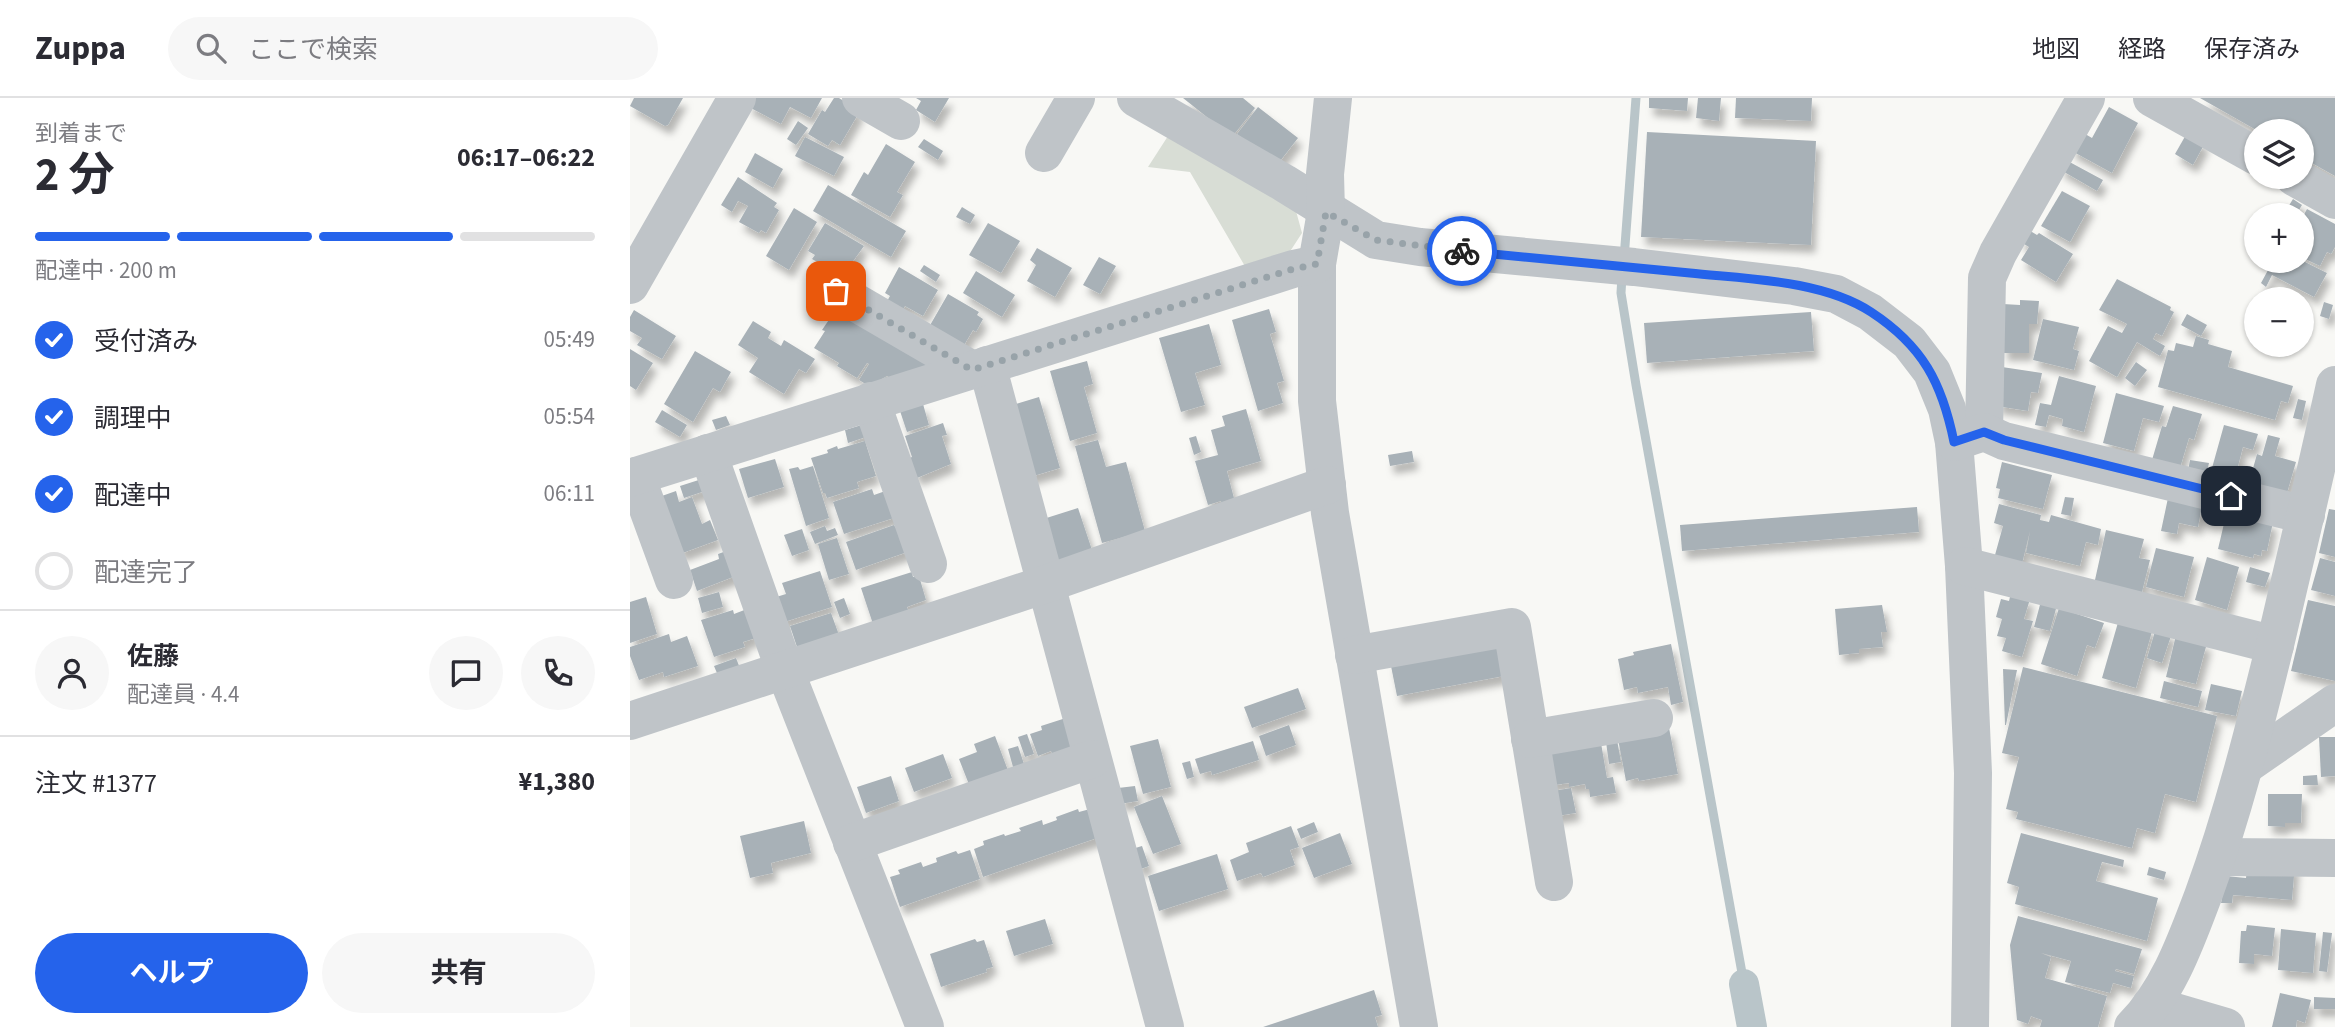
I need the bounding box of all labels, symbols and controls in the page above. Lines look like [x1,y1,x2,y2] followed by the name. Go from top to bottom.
[168,17,658,80] search box
[35,25,126,72] text: Zuppa
[192,29,230,67] icon: search
[248,31,378,68] text: ここで検索
[2032,32,2080,67] text: 地図
[2118,32,2166,67] text: 経路
[2204,32,2300,67] text: 保存済み
[35,117,127,150] text: 到着まで
[2244,119,2314,357] map controls
[2244,119,2314,189] button: layers
[457,139,595,176] text: 06:17–06:22
[35,143,115,208] text: 2 分
[2244,203,2314,273] button: +
[1427,216,1497,286] courier
[1443,232,1481,270] icon: bike
[35,254,177,287] text: 配達中 · 200 m
[806,261,866,321] pin
[817,272,855,310] icon: bag
[2244,287,2314,357] button: −
[35,321,73,359] icon: check
[94,323,198,360] text: 受付済み
[544,323,595,356] text: 05:49
[35,398,73,436] icon: check
[94,400,172,437] text: 調理中
[544,400,595,433] text: 05:54
[2201,466,2261,526] pin
[35,475,73,513] icon: check
[94,477,172,514] text: 配達中
[544,477,595,510] text: 06:11
[2212,477,2250,515] icon: home
[94,554,198,591] text: 配達完了
[35,636,109,710] button: person
[429,636,503,710] button: chat
[521,636,595,710] button: phone
[127,638,179,675] text: 佐藤
[127,678,240,711] text: 配達員 · 4.4
[519,763,595,800] text: ¥1,380
[35,765,157,802] text: 注文 #1377
[35,933,308,1013] button: ヘルプ
[322,933,595,1013] button: 共有

